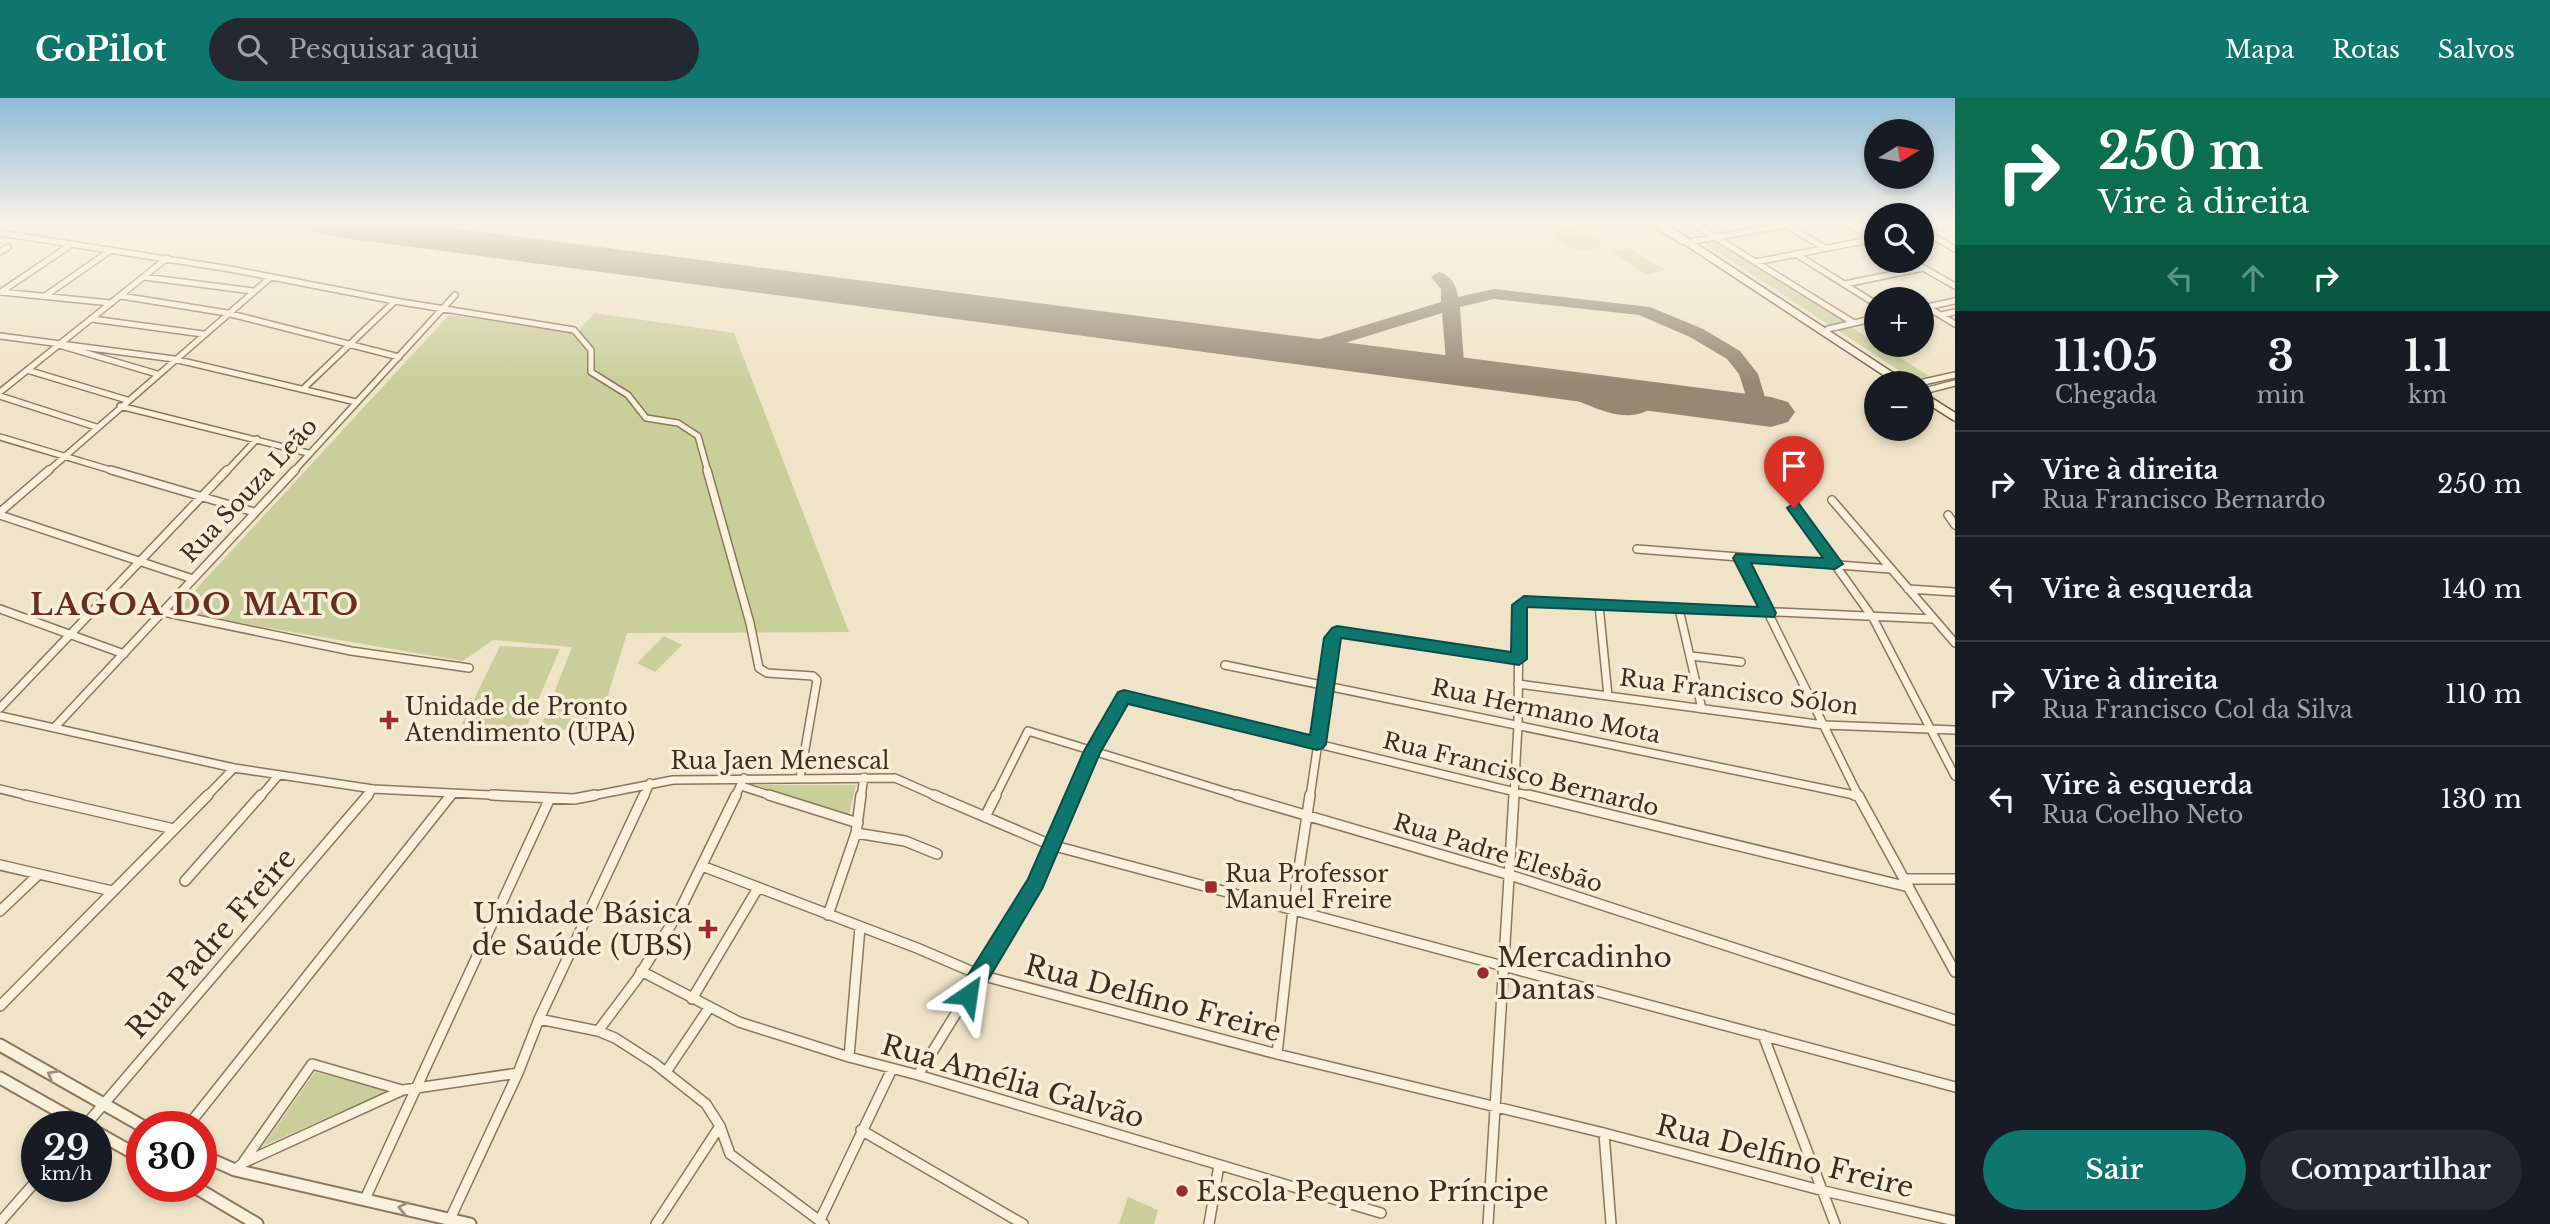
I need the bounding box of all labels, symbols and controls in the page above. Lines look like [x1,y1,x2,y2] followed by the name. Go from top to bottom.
[209,18,699,81] search box
[35,29,167,70] text: GoPilot
[233,30,271,68] icon: search
[289,33,479,65] text: Pesquisar aqui
[2225,35,2294,64] text: Mapa
[2332,35,2400,64] text: Rotas
[2438,35,2515,64] text: Salvos
[1864,119,1934,189] north arrow
[1864,119,1934,441] map controls
[2098,121,2263,182] text: 250 m
[1983,126,2074,217] icon: right
[2098,182,2309,222] text: Vire à direita
[1864,203,1934,273] button: search
[2161,259,2199,297] icon: left
[2234,259,2272,297] icon: ahead
[2307,259,2345,297] icon: right
[1864,287,1934,357] button: +
[2054,330,2158,382] text: 11:05
[2268,330,2294,382] text: 3
[2404,330,2451,382] text: 1.1
[1864,371,1934,441] button: −
[2055,381,2157,409] text: Chegada
[2257,381,2305,409] text: min
[2408,381,2447,409] text: km
[175,412,323,568] street label: Rua Souza Leão
[1764,436,1824,508] pin
[1775,447,1813,485] icon: arrive
[2042,454,2218,486] text: Vire à direita
[1983,465,2021,503] icon: right
[2437,468,2522,500] text: 250 m
[2042,486,2326,514] text: Rua Francisco Bernardo
[1983,570,2021,608] icon: left
[2042,573,2253,605] text: Vire à esquerda
[2441,573,2522,605] text: 140 m
[30,586,360,623] district label: LAGOA DO MATO
[1618,663,1860,721] street label: Rua Francisco Sólon
[2042,664,2218,696] text: Vire à direita
[1429,673,1663,749] street label: Rua Hermano Mota
[1983,675,2021,713] icon: right
[2445,678,2522,710] text: 110 m
[404,693,635,747] place label: Unidade de Pronto Atendimento (UPA)
[2042,696,2353,724] text: Rua Francisco Col da Silva
[379,710,399,730] marker: Unidade de Pronto Atendimento (UPA)
[1380,726,1662,822] street label: Rua Francisco Bernardo
[671,747,889,775] street label: Rua Jaen Menescal
[2042,769,2253,801] text: Vire à esquerda
[1983,780,2021,818] icon: left
[2440,783,2522,815] text: 130 m
[2042,801,2243,829] text: Rua Coelho Neto
[1390,808,1606,898] street label: Rua Padre Elesbão
[119,841,304,1046] street label: Rua Padre Freire
[1225,860,1392,914] place label: Rua Professor Manuel Freire
[1203,879,1219,895] marker: Rua Professor Manuel Freire
[472,896,692,963] place label: Unidade Básica de Saúde (UBS)
[698,919,718,939] marker: Unidade Básica de Saúde (UBS)
[1497,940,1672,1007] place label: Mercadinho Dantas
[1021,947,1285,1050] street label: Rua Delfino Freire
[931,958,1005,1032] position arrow
[1475,965,1491,981] marker: Mercadinho Dantas
[877,1027,1148,1136] street label: Rua Amélia Galvão
[46,1070,59,1083] one-way arrow
[1653,1108,1917,1205] street label: Rua Delfino Freire
[126,1111,217,1202] speed limit sign: 30
[43,1126,90,1169] text: 29
[1983,1130,2246,1210] button: Sair
[2260,1130,2522,1210] button: Compartilhar
[41,1163,92,1185] text: km/h
[1196,1174,1549,1209] place label: Escola Pequeno Príncipe
[1174,1183,1190,1199] marker: Escola Pequeno Príncipe
[397,1202,409,1216] one-way arrow

